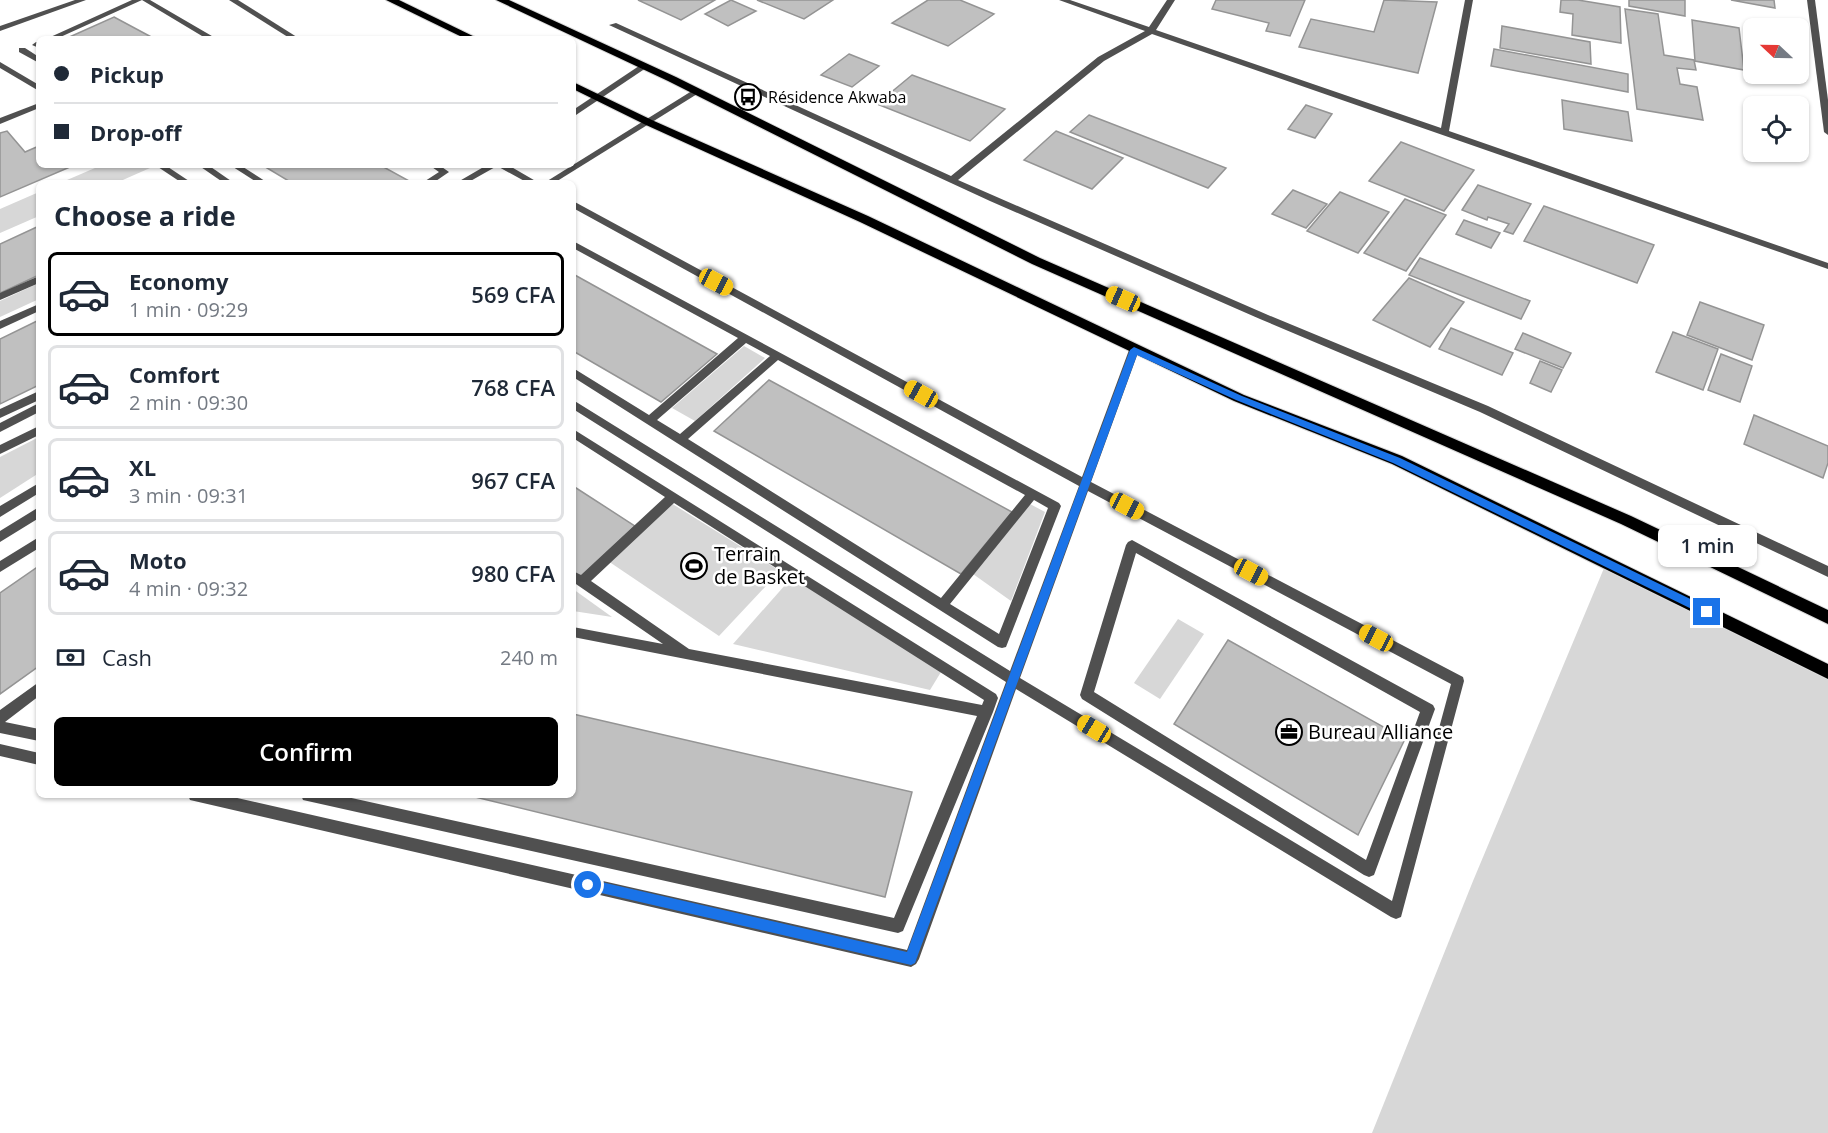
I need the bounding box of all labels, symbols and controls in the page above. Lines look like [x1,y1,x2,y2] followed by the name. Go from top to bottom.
[1743,18,1809,84] north arrow
[1743,18,1809,162] map controls
[90,59,164,89] text: Pickup
[733,82,763,112] bus stop icon: Résidence Akwaba
[768,86,906,108] place label: Résidence Akwaba
[1743,96,1809,162] button: locate
[90,117,182,147] text: Drop-off
[54,197,236,234] text: Choose a ride
[129,266,228,296] text: Economy
[696,266,736,298] car
[57,267,111,321] icon: car
[471,279,555,309] text: 569 CFA
[1103,283,1143,315] car
[129,296,248,323] text: 1 min · 09:29
[129,359,220,389] text: Comfort
[57,360,111,414] icon: car
[471,372,555,402] text: 768 CFA
[901,377,941,411] car
[129,389,248,416] text: 2 min · 09:30
[129,452,156,482] text: XL
[57,453,111,507] icon: car
[471,465,555,495] text: 967 CFA
[129,482,248,509] text: 3 min · 09:31
[1107,490,1147,522] car
[1658,525,1756,567] callout: 1 min
[1681,532,1735,559] text: 1 min
[714,540,805,590] place label: Terrain de Basket
[129,545,187,575] text: Moto
[57,546,111,600] icon: car
[679,551,709,581] sports icon: Terrain de Basket
[1231,556,1271,588] car
[471,558,555,588] text: 980 CFA
[129,575,248,602] text: 4 min · 09:32
[1693,598,1720,625] route end
[1356,622,1396,654] car
[54,641,87,674] icon: cash
[102,642,152,672] text: Cash
[500,644,558,671] text: 240 m
[1074,712,1114,746] car
[54,717,558,786] button: Confirm
[1274,717,1304,747] office icon: Bureau Alliance
[1308,718,1453,745] place label: Bureau Alliance
[574,871,601,898] route start

